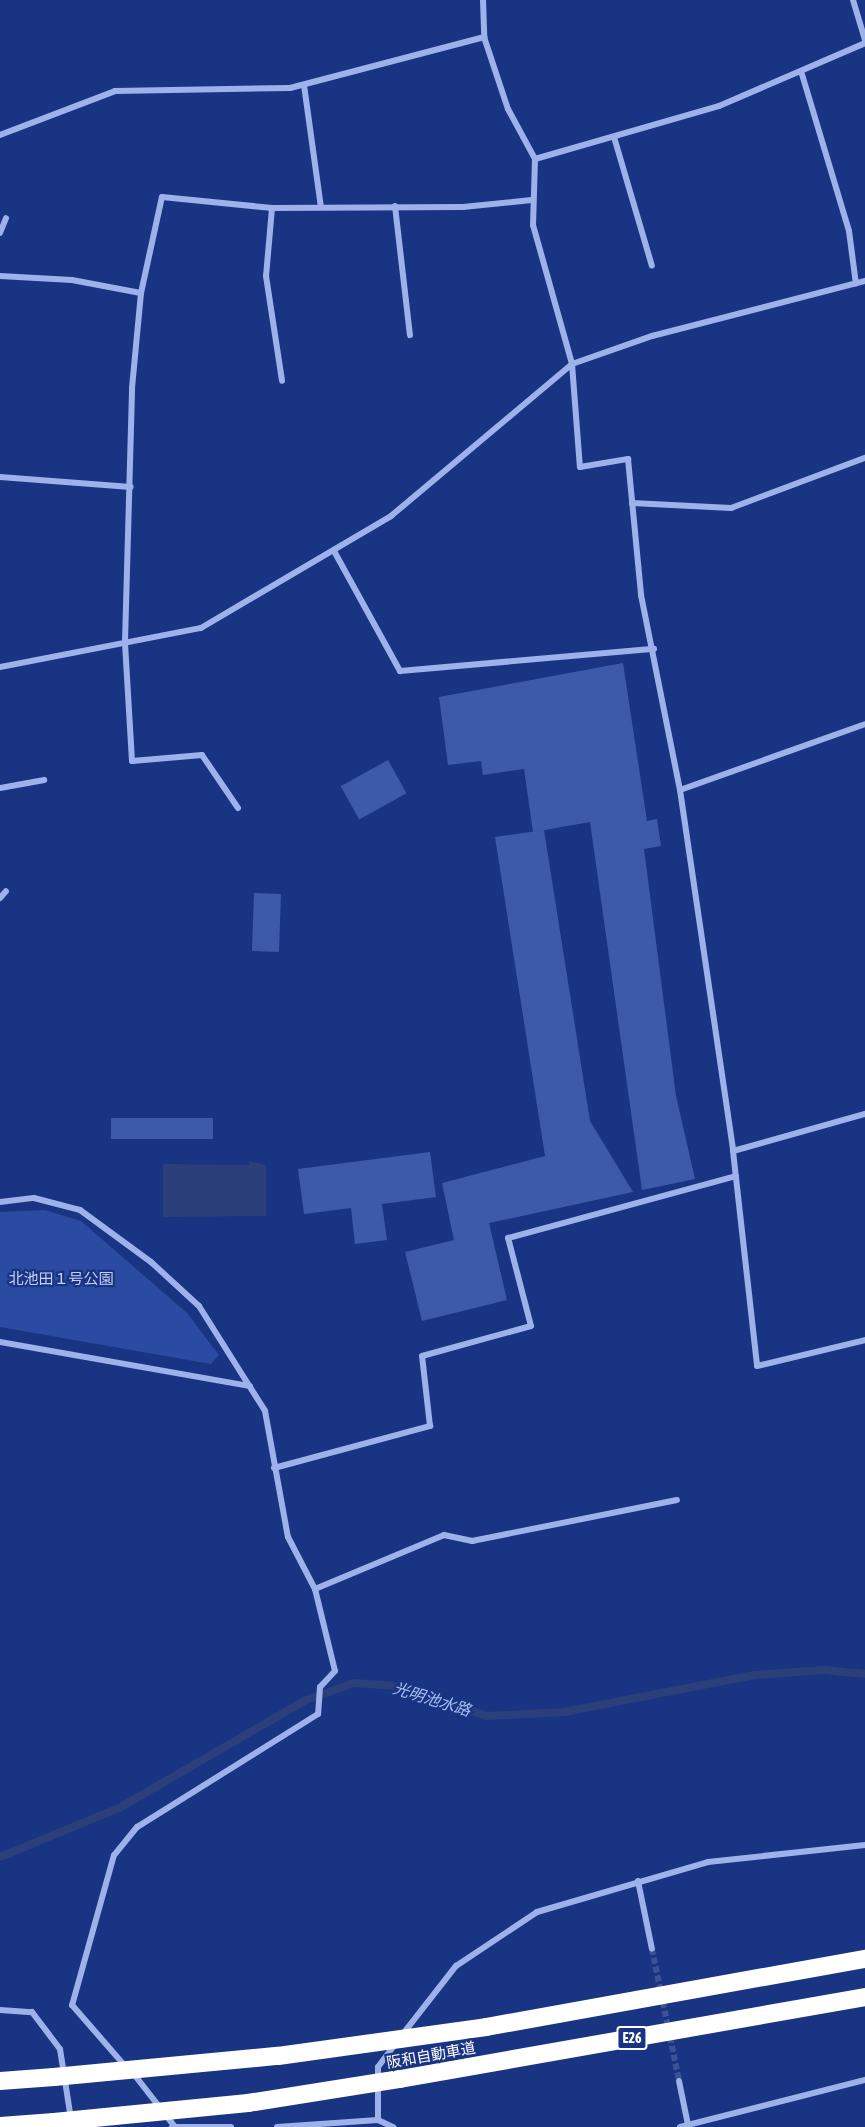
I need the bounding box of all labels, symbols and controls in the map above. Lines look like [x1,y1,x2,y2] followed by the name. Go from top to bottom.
[9,1270,113,1288] park label: 北池田１号公園
[391,1678,473,1720] water label: 光明池水路
[616,2027,648,2049] road number: E26
[385,2038,477,2072] street label: 阪和自動車道

